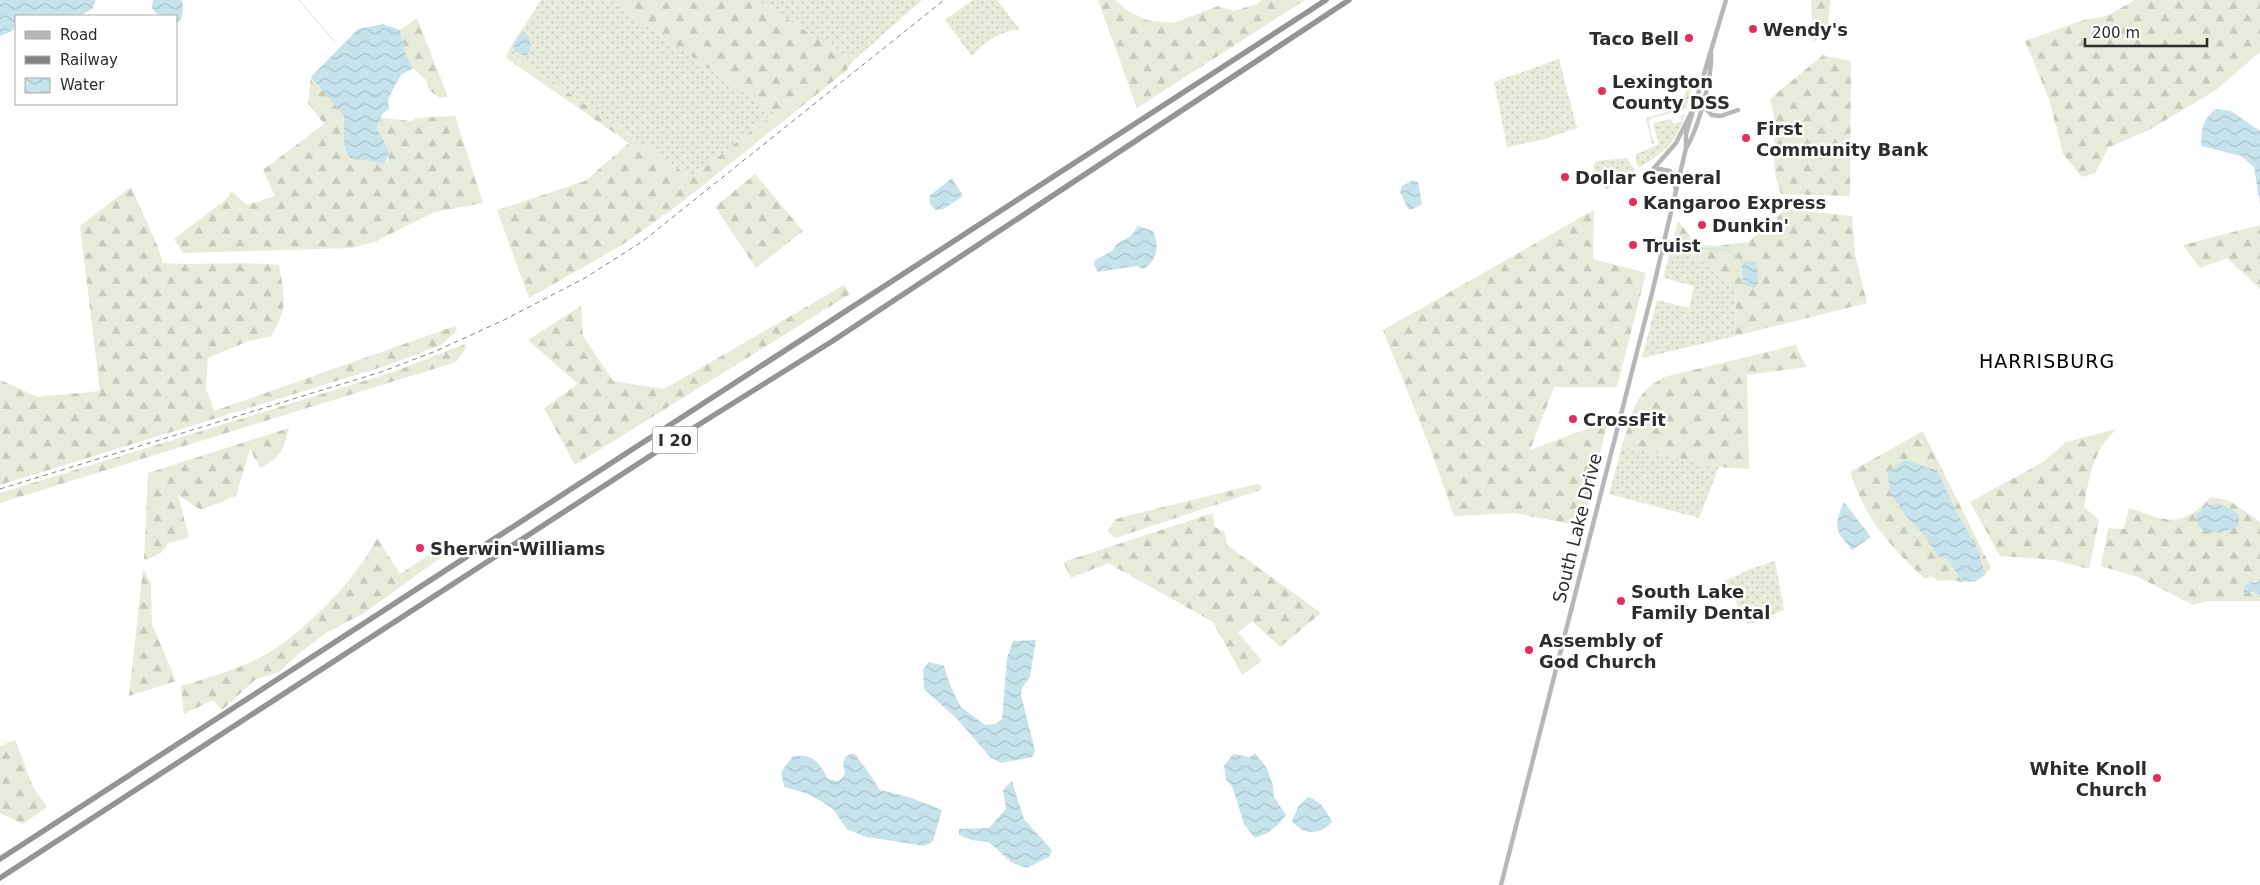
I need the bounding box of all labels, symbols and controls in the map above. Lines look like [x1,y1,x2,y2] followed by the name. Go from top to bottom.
[15,15,178,105] legend
[2085,15,2208,47] scale bar
[1763,19,1848,40] place label: Wendy's
[1747,23,1759,35] marker: Wendy's
[2092,24,2140,42] text: 200 m
[60,26,98,44] text: Road
[1589,28,1679,49] place label: Taco Bell
[1683,32,1695,44] marker: Taco Bell
[60,51,118,69] text: Railway
[1612,71,1730,113] place label: Lexington County DSS
[60,76,105,94] text: Water
[1596,85,1608,97] marker: Lexington County DSS
[1756,118,1929,160] place label: First Community Bank
[1740,132,1752,144] marker: First Community Bank
[1575,167,1721,188] place label: Dollar General
[1559,171,1571,183] marker: Dollar General
[1643,192,1826,213] place label: Kangaroo Express
[1627,196,1639,208] marker: Kangaroo Express
[1712,215,1789,236] place label: Dunkin'
[1696,219,1708,231] marker: Dunkin'
[1643,235,1701,256] place label: Truist
[1627,239,1639,251] marker: Truist
[1979,350,2115,372] district label: HARRISBURG
[1583,409,1666,430] place label: CrossFit
[1567,413,1579,425] marker: CrossFit
[652,426,698,454] road number: I 20
[1548,451,1606,605] street label: South Lake Drive
[430,538,605,559] place label: Sherwin-Williams
[414,542,426,554] marker: Sherwin-Williams
[1631,581,1770,623] place label: South Lake Family Dental
[1615,595,1627,607] marker: South Lake Family Dental
[1539,630,1663,672] place label: Assembly of God Church
[1523,644,1535,656] marker: Assembly of God Church
[2030,758,2147,800] place label: White Knoll Church
[2151,772,2163,784] marker: White Knoll Church

